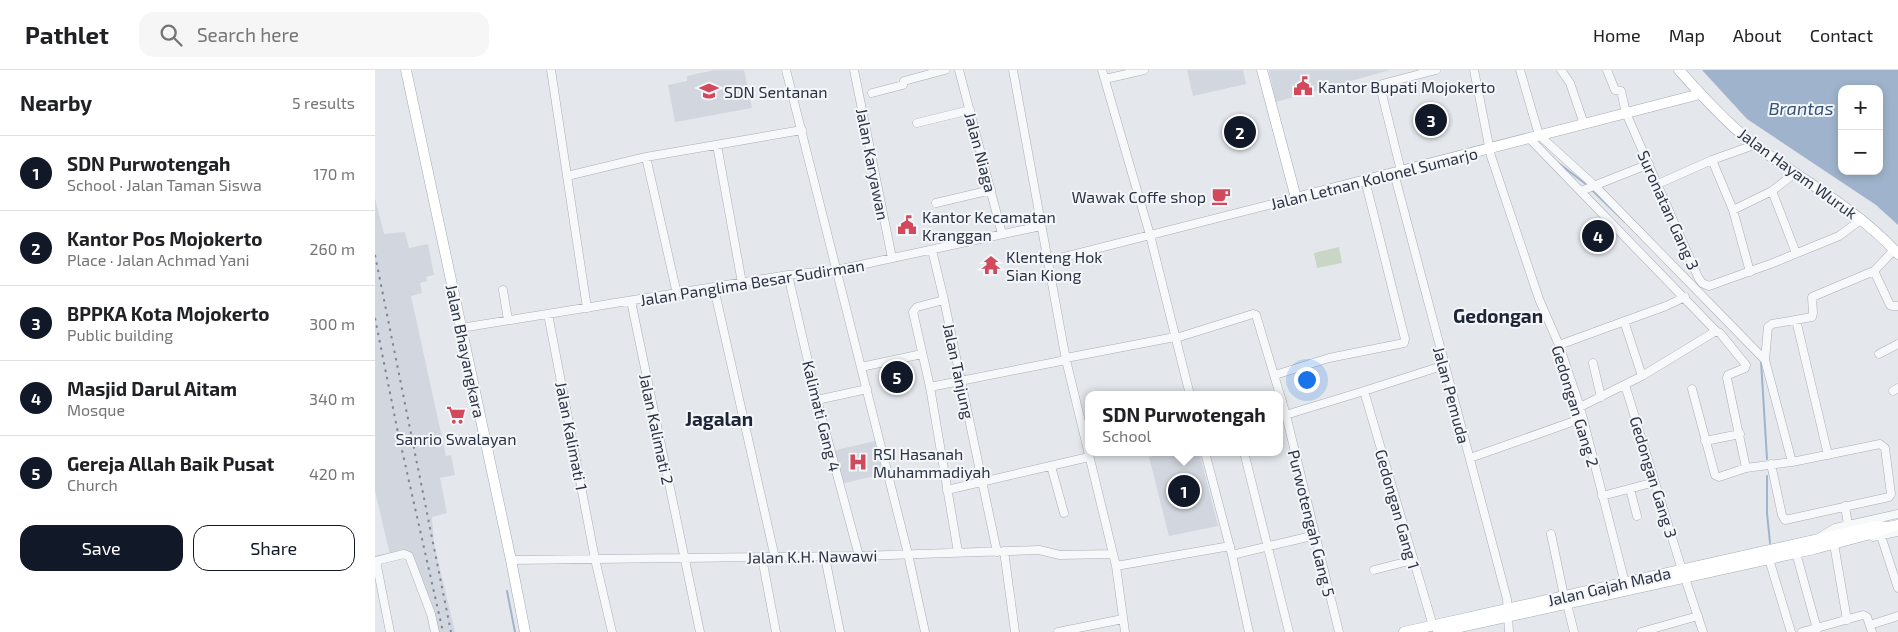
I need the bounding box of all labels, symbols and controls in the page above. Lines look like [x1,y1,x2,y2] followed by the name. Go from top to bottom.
[139,12,489,57] search box
[25,20,109,49] text: Pathlet
[157,21,185,49] icon: search
[197,23,299,46] text: Search here
[1593,24,1641,46] text: Home
[1669,24,1705,46] text: Map
[1733,24,1782,46] text: About
[1810,24,1873,46] text: Contact
[1292,75,1314,97] public building icon: Kantor Bupati Mojokerto
[1318,77,1495,97] place label: Kantor Bupati Mojokerto
[698,80,720,102] school or university icon: SDN Sentanan
[724,82,828,101] place label: SDN Sentanan
[1838,85,1883,175] map controls
[1838,85,1883,130] button: +
[20,90,92,115] text: Nearby
[292,93,355,112] text: 5 results
[1768,97,1834,119] water label: Brantas
[1415,101,1447,139] pin: 3
[853,106,893,222] street label: Jalan Karyawan
[961,110,1001,194] street label: Jalan Niaga
[1224,113,1256,151] pin: 2
[1735,123,1861,223] street label: Jalan Hayam Wuruk
[1838,130,1883,175] button: −
[1268,143,1480,214] street label: Jalan Letnan Kolonel Sumarjo
[1634,147,1704,273] street label: Suronatan Gang 3
[67,152,230,175] text: SDN Purwotengah
[33,164,39,183] text: 1
[313,164,355,183] text: 170 m
[67,175,262,194] text: School · Jalan Taman Siswa
[1210,185,1232,207] cafe icon: Wawak Coffe shop
[1071,187,1206,206] place label: Wawak Coffe shop
[922,207,1056,244] place label: Kantor Kecamatan Kranggan
[896,214,918,236] public building icon: Kantor Kecamatan Kranggan
[1582,217,1614,255] pin: 4
[67,227,262,250] text: Kantor Pos Mojokerto
[31,239,41,258] text: 2
[310,239,355,258] text: 260 m
[1006,247,1103,284] place label: Klenteng Hok Sian Kiong
[67,250,250,269] text: Place · Jalan Achmad Yani
[980,254,1002,276] temple icon: Klenteng Hok Sian Kiong
[638,255,866,309] street label: Jalan Panglima Besar Sudirman
[443,282,489,420] street label: Jalan Bhayangkara
[67,302,270,325] text: BPPKA Kota Mojokerto
[1453,304,1543,327] district label: Gedongan
[31,314,41,333] text: 3
[309,314,355,333] text: 300 m
[939,321,978,421] street label: Jalan Tanjung
[67,325,173,344] text: Public building
[1548,343,1604,469] street label: Gedongan Gang 2
[1430,344,1474,446] street label: Jalan Pemuda
[799,358,845,474] street label: Kalimati Gang 4
[881,358,913,396] pin: 5
[1294,367,1320,393] your location
[636,372,678,486] street label: Jalan Kalimati 2
[67,377,237,400] text: Masjid Darul Aitam
[552,380,592,492] street label: Jalan Kalimati 1
[31,389,41,408] text: 4
[309,389,355,408] text: 340 m
[1085,391,1283,456] popup
[67,400,125,419] text: Mosque
[1102,403,1266,426] text: SDN Purwotengah
[445,404,467,426] supermarket icon: Sanrio Swalayan
[685,407,753,430] district label: Jagalan
[1626,414,1682,540] street label: Gedongan Gang 3
[1102,426,1151,445] text: School
[396,429,516,448] place label: Sanrio Swalayan
[873,444,991,481] place label: RSI Hasanah Muhammadiyah
[1372,447,1424,571] street label: Gedongan Gang 1
[1285,448,1339,598] street label: Purwotengah Gang 5
[847,451,869,473] hospital icon: RSI Hasanah Muhammadiyah
[67,452,274,475] text: Gereja Allah Baik Pusat
[32,464,40,483] text: 5
[309,464,355,483] text: 420 m
[1168,472,1200,510] pin: 1
[67,475,118,494] text: Church
[20,525,183,571] button: Save
[193,525,355,571] button: Share
[746,545,878,567] street label: Jalan K.H. Nawawi
[1546,563,1673,610] street label: Jalan Gajah Mada

